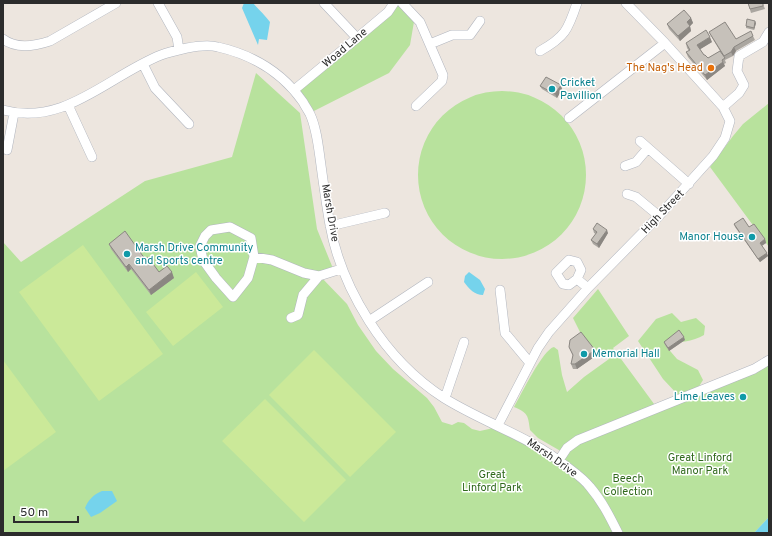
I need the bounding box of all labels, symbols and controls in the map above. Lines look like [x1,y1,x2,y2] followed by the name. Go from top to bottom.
[320,25,370,71] street label: Woad Lane
[626,61,703,75] place label: The Nag's Head
[706,63,716,73] marker: The Nag's Head
[560,76,602,103] place label: Cricket Pavillion
[547,84,557,94] marker: Cricket Pavillion
[318,183,342,243] street label: Marsh Drive
[639,187,687,237] street label: High Street
[679,230,744,244] place label: Manor House
[747,232,757,242] marker: Manor House
[135,241,253,268] place label: Marsh Drive Community and Sports centre
[122,249,132,259] marker: Marsh Drive Community and Sports centre
[592,347,660,361] place label: Memorial Hall
[579,349,589,359] marker: Memorial Hall
[674,390,735,404] place label: Lime Leaves
[738,392,748,402] marker: Lime Leaves
[524,435,580,481] street label: Marsh Drive
[668,451,732,478] park label: Great Linford Manor Park
[462,468,522,495] park label: Great Linford Park
[603,472,653,499] park label: Beech Collection
[14,498,78,524] scale bar
[20,505,48,521] text: 50 m

